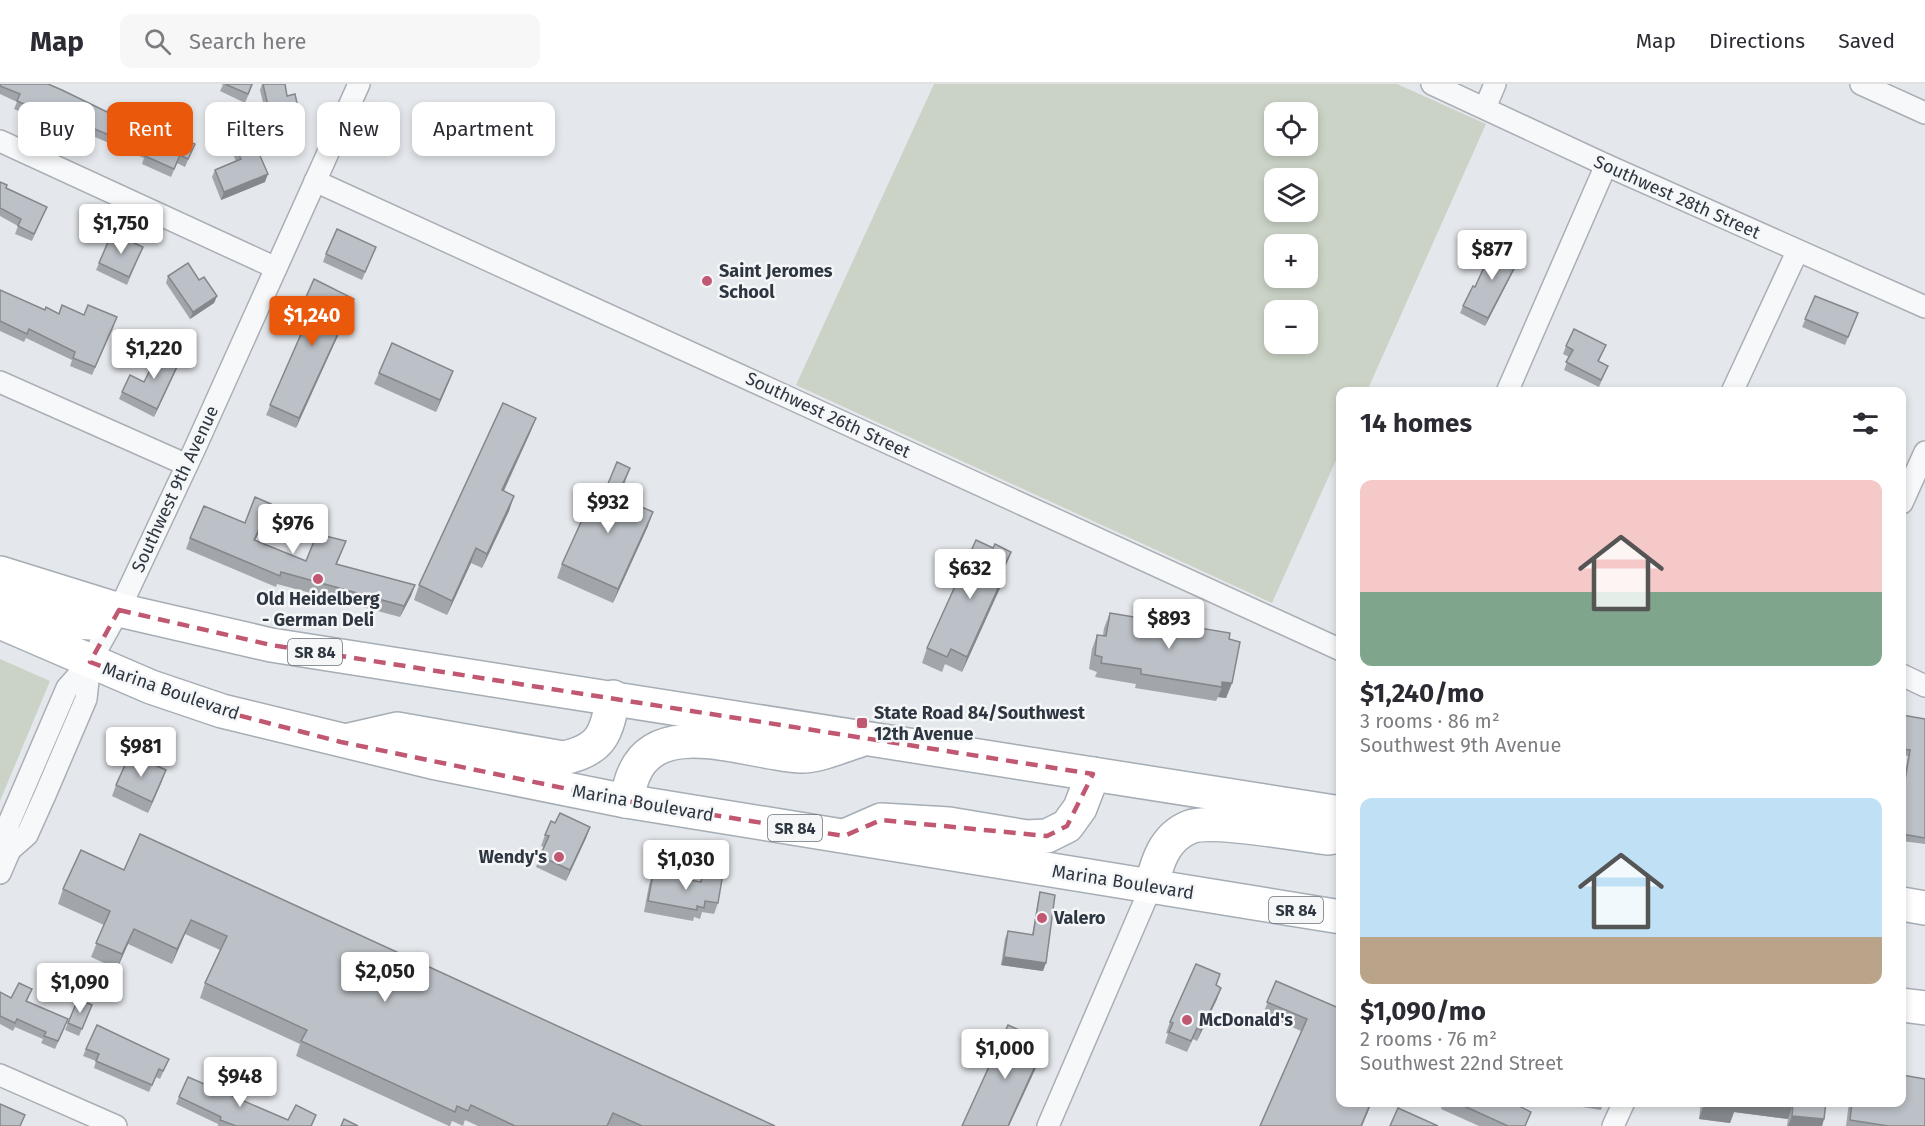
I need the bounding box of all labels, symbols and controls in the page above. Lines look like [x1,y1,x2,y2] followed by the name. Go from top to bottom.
[120,14,540,68] search box
[30,25,84,58] text: Map
[141,25,174,58] icon: search
[189,28,307,55] text: Search here
[1636,28,1676,54] text: Map
[1709,28,1805,54] text: Directions
[1838,28,1895,54] text: Saved
[18,102,95,156] chip: Buy
[107,102,193,156] chip: Rent
[205,102,305,156] chip: Filters
[317,102,400,156] chip: New
[412,102,555,156] chip: Apartment
[1264,102,1318,354] map controls
[1264,102,1318,156] button: locate
[1590,150,1764,244] street label: Southwest 28th Street
[1264,168,1318,222] button: layers
[72,204,170,255] pin: $1,750
[93,211,149,235] text: $1,750
[1456,230,1528,281] pin: $877
[1264,234,1318,288] button: +
[1471,237,1513,261] text: $877
[719,260,833,303] place label: Saint Jeromes School
[700,274,714,288] marker: Saint Jeromes School
[263,296,361,347] pin: $1,240
[1264,300,1318,354] button: −
[283,303,341,327] text: $1,240
[105,329,203,380] pin: $1,220
[126,336,182,360] text: $1,220
[742,367,914,463] street label: Southwest 26th Street
[127,402,223,576] street label: Southwest 9th Avenue
[1849,407,1882,440] icon: filters
[1360,408,1472,439] text: 14 homes
[572,483,644,534] pin: $932
[587,490,629,514] text: $932
[257,504,329,555] pin: $976
[272,511,314,535] text: $976
[1567,519,1675,627] icon: home
[934,549,1006,600] pin: $632
[949,556,991,580] text: $632
[311,572,325,586] marker: Old Heidelberg - German Deli
[256,588,380,631] place label: Old Heidelberg - German Deli
[1133,599,1205,650] pin: $893
[1147,606,1191,630] text: $893
[288,639,342,665] road number: SR 84
[100,657,242,725] street label: Marina Boulevard
[1360,678,1484,709] text: $1,240/mo
[874,702,1086,745] place label: State Road 84/Southwest 12th Avenue
[1360,709,1500,733] text: 3 rooms · 86 m²
[855,716,869,730] marker: State Road 84/Southwest 12th Avenue
[105,727,177,778] pin: $981
[1360,733,1561,757] text: Southwest 9th Avenue
[120,734,162,758] text: $981
[571,780,715,826] street label: Marina Boulevard
[768,815,822,841] road number: SR 84
[1567,837,1675,945] icon: home
[637,840,735,891] pin: $1,030
[479,846,547,868] place label: Wendy's
[657,847,715,871] text: $1,030
[552,850,566,864] marker: Wendy's
[1050,860,1196,904] street label: Marina Boulevard
[1269,897,1323,923] road number: SR 84
[1053,907,1106,929] place label: Valero
[1035,911,1049,925] marker: Valero
[336,952,434,1003] pin: $2,050
[355,959,415,983] text: $2,050
[31,963,129,1014] pin: $1,090
[51,970,109,994] text: $1,090
[1360,996,1486,1027] text: $1,090/mo
[1199,1009,1293,1031] place label: McDonald's
[1180,1013,1194,1027] marker: McDonald's
[1360,1027,1497,1051] text: 2 rooms · 76 m²
[956,1029,1054,1080] pin: $1,000
[975,1036,1035,1060] text: $1,000
[1360,1051,1563,1075] text: Southwest 22nd Street
[204,1057,276,1108] pin: $948
[218,1064,262,1088] text: $948

